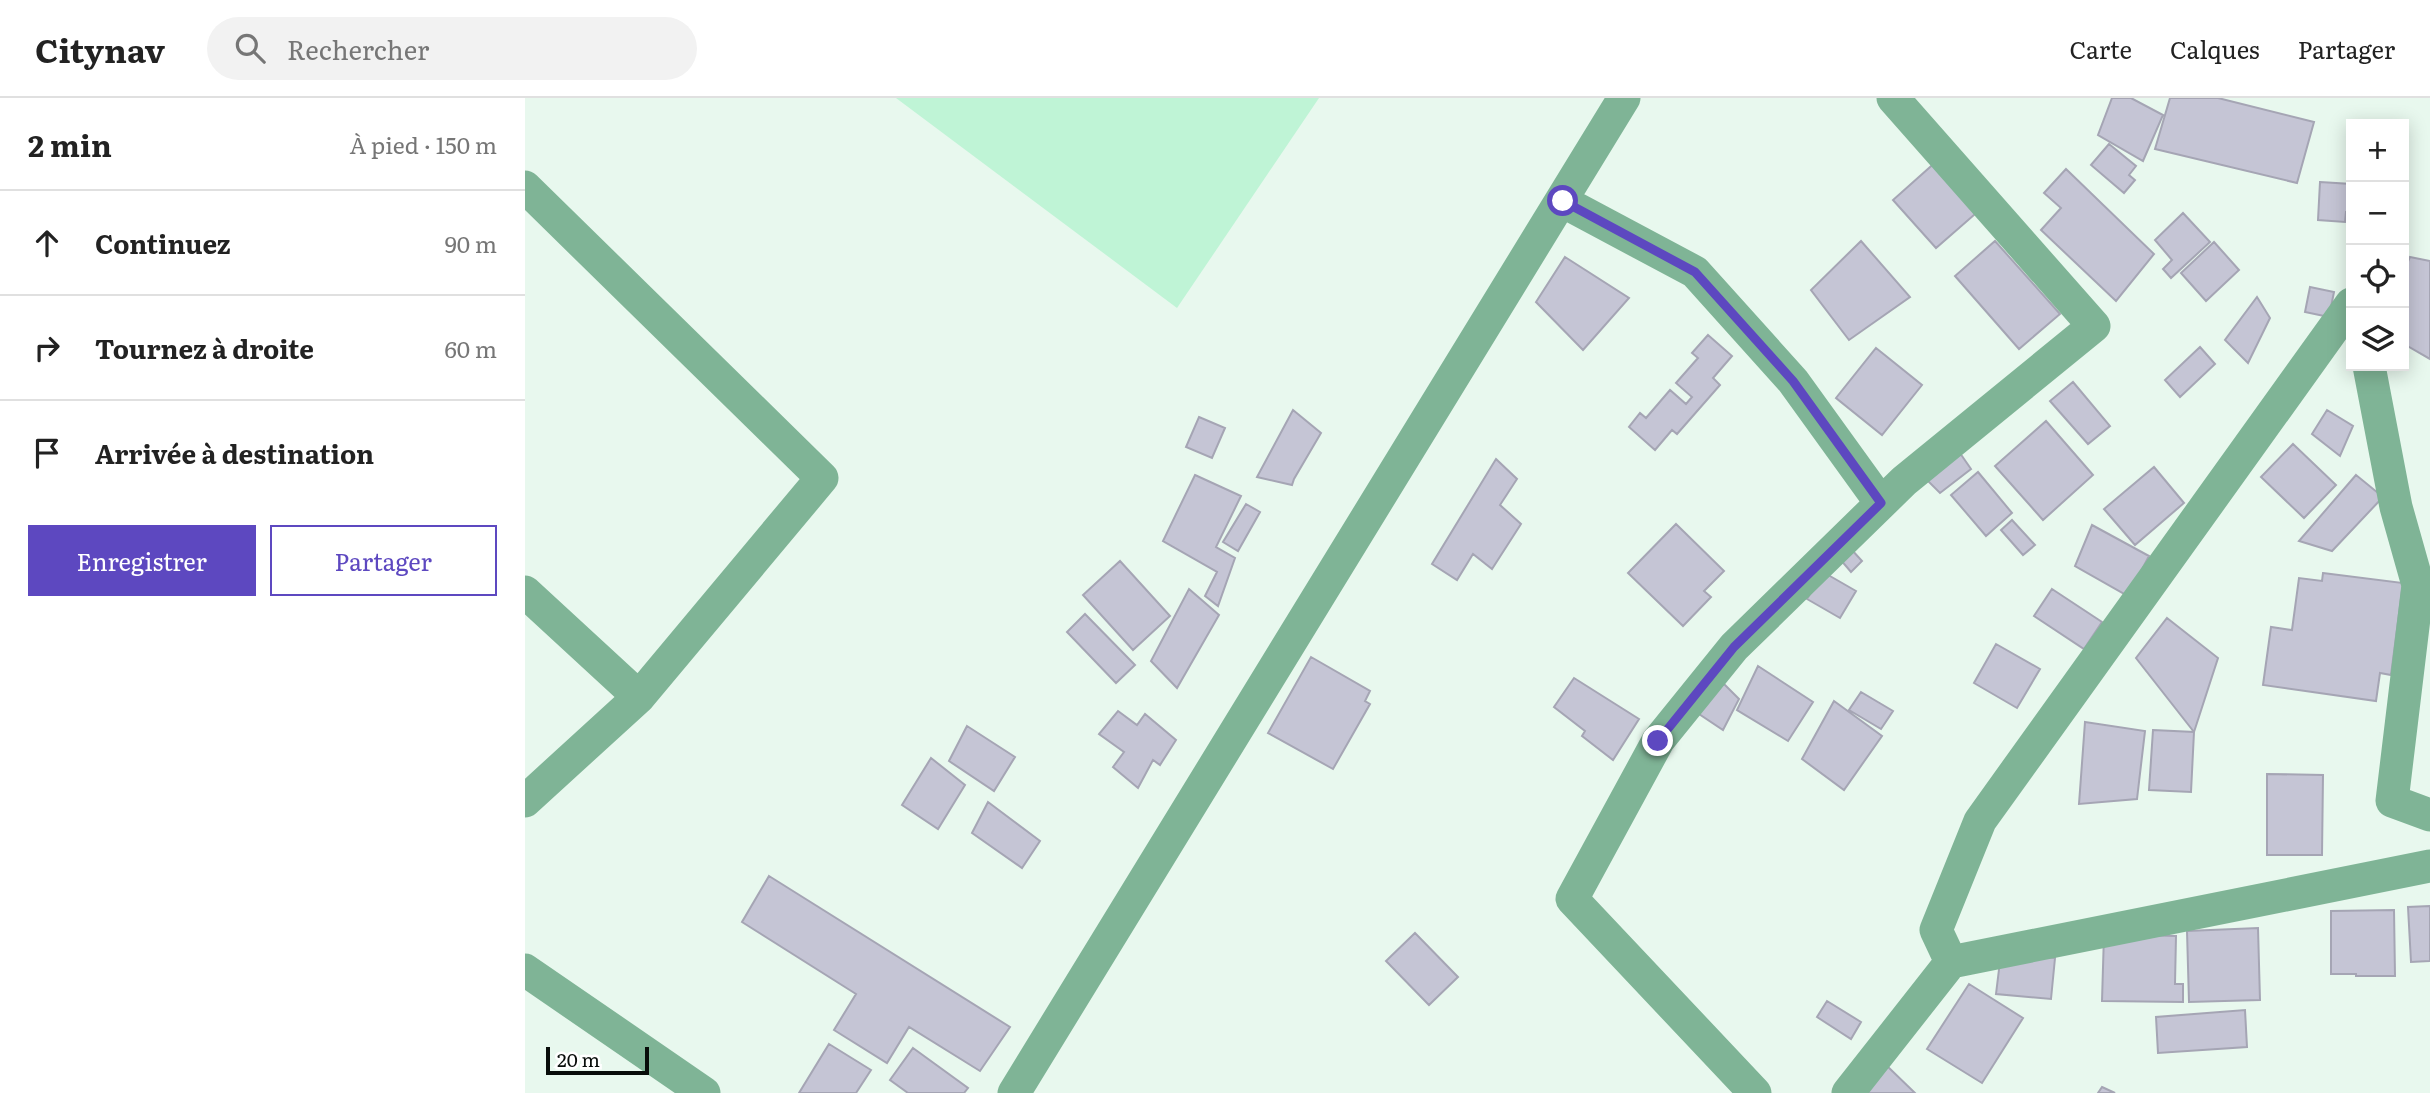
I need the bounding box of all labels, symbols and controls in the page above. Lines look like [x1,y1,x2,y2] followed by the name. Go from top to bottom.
[207,17,697,80] search box
[35,24,165,73] text: Citynav
[231,29,269,67] icon: search
[287,29,429,68] text: Rechercher
[2069,31,2132,66] text: Carte
[2170,31,2260,66] text: Calques
[2298,31,2395,66] text: Partager
[2346,119,2409,371] map controls
[2346,119,2409,182] button: +
[28,122,112,166] text: 2 min
[350,127,497,161] text: À pied · 150 m
[2346,182,2409,245] button: −
[1547,185,1578,216] route start
[95,223,231,262] text: Continuez
[28,224,66,262] icon: ahead
[445,226,497,260] text: 90 m
[2346,245,2409,308] button: locate
[2346,308,2409,371] button: layers
[95,328,314,367] text: Tournez à droite
[28,329,66,367] icon: right
[444,331,497,365] text: 60 m
[95,433,374,472] text: Arrivée à destination
[28,434,66,472] icon: arrive
[28,525,256,596] button: Enregistrer
[270,525,497,596] button: Partager
[1642,725,1673,756] route end
[546,1044,649,1076] scale bar
[557,1045,600,1073] text: 20 m

